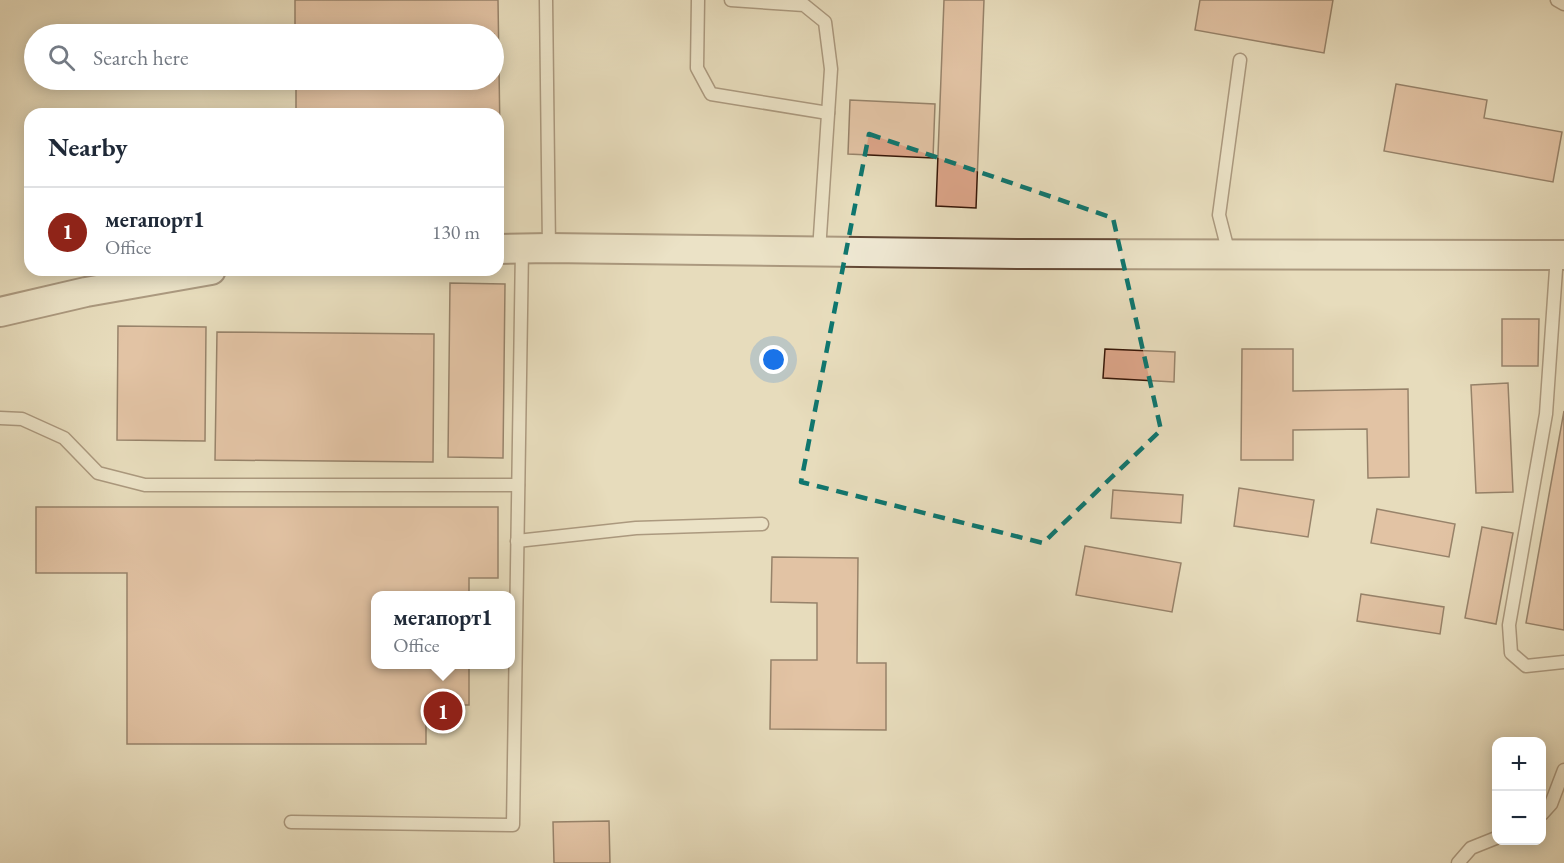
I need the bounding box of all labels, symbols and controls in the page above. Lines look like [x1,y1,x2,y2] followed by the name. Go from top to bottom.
[24,24,504,90] search box
[45,41,78,74] icon: search
[93,43,188,72] text: Search here
[48,130,128,164] text: Nearby
[105,205,205,234] text: мегапорт1
[62,219,73,245] text: 1
[432,219,480,245] text: 130 m
[105,234,151,260] text: Office
[759,345,788,374] your location
[371,591,515,669] popup
[393,603,493,632] text: мегапорт1
[393,632,440,658] text: Office
[424,688,462,734] pin: 1
[1492,737,1546,845] map controls
[1492,737,1546,791] button: +
[1492,791,1546,845] button: −

